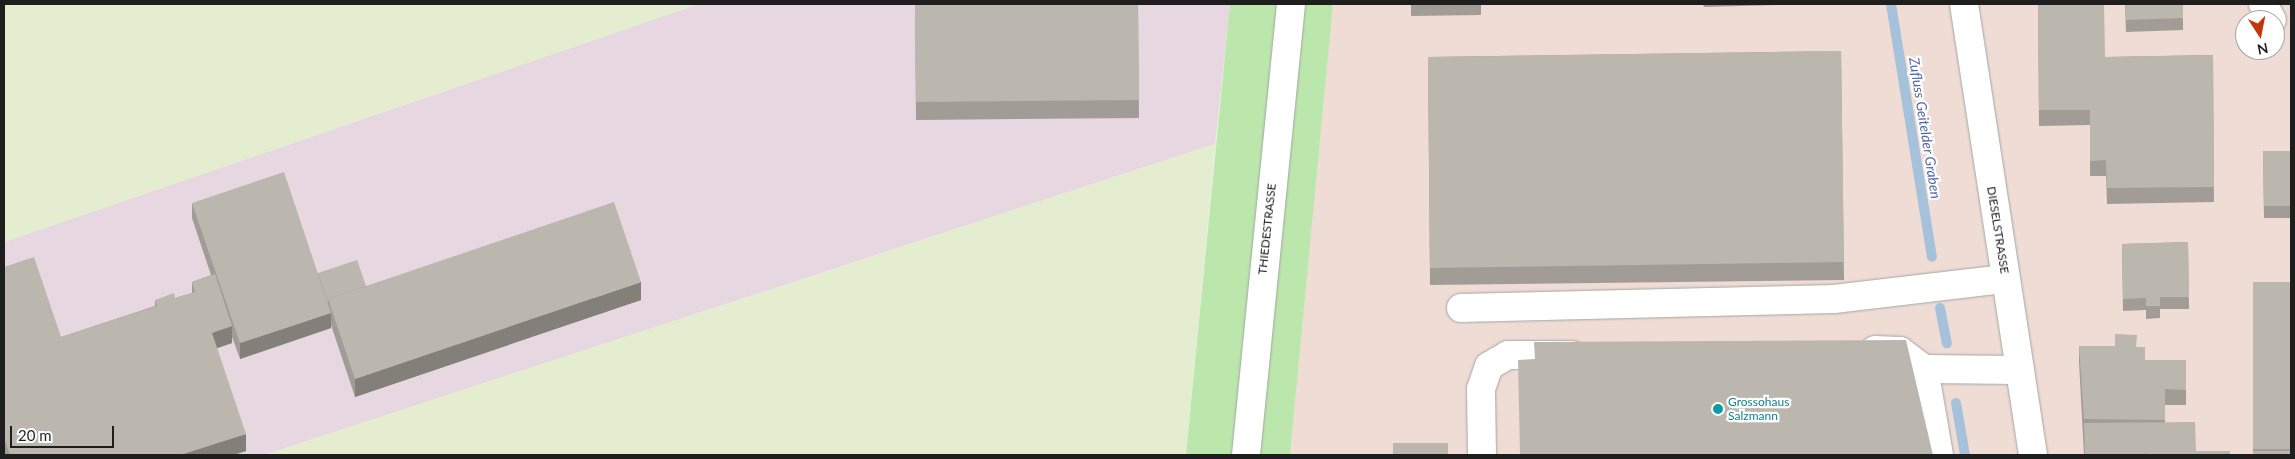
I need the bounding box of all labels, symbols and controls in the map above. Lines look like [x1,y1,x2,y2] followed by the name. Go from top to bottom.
[2235,10,2285,60] north arrow
[2256,40,2270,59] text: N
[1906,56,1944,200] water label: Zufluss Geitelder Graben
[1255,183,1279,275] street label: THIEDESTRASSE
[1984,185,2012,275] street label: DIESELSTRASSE
[1728,395,1789,423] place label: Grossohaus Salzmann
[1712,403,1724,415] marker: Grossohaus Salzmann
[12,416,116,448] scale bar
[18,426,52,444] text: 20 m

